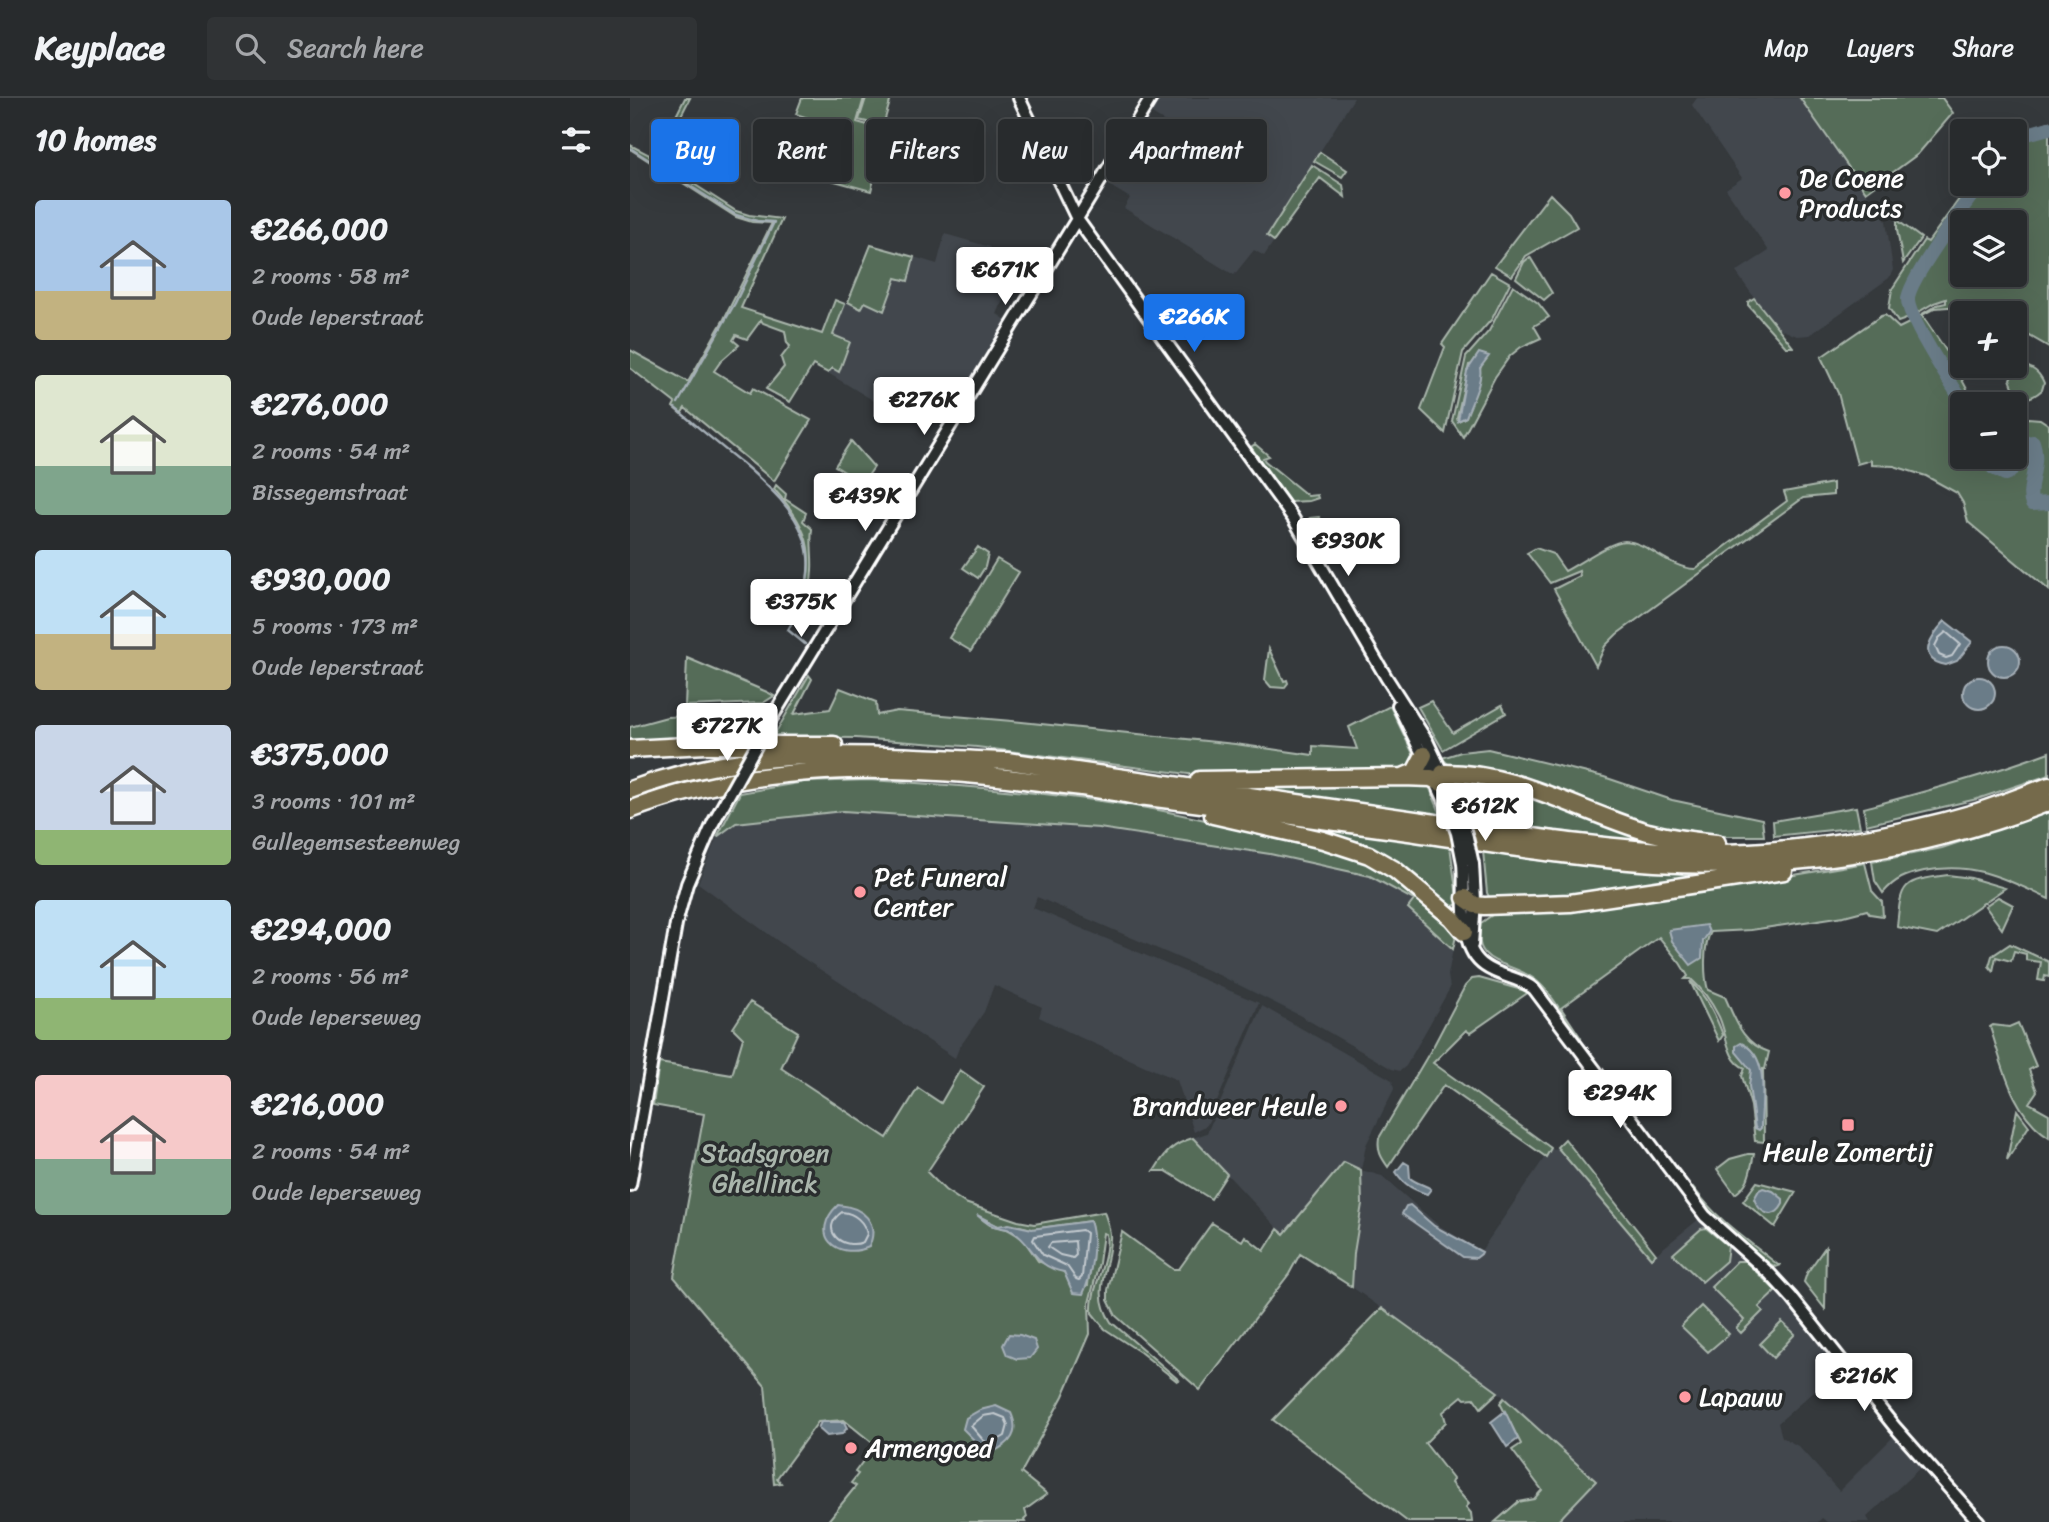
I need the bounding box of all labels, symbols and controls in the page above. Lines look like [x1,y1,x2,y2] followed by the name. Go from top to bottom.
[207,17,697,80] search box
[35,19,165,77] text: Keyplace
[287,25,424,71] text: Search here
[1764,27,1809,69] text: Map
[1847,27,1914,69] text: Layers
[1952,27,2014,69] text: Share
[231,29,269,67] icon: search
[35,113,156,167] text: 10 homes
[651,119,739,182] chip: Buy
[753,119,852,182] chip: Rent
[866,119,984,182] chip: Filters
[998,119,1092,182] chip: New
[1106,119,1267,182] chip: Apartment
[1950,119,2027,469] map controls
[1950,119,2027,196] button: locate
[557,121,595,159] icon: filters
[1799,155,1904,231] place label: De Coene Products
[1777,185,1793,201] marker: De Coene Products
[252,202,388,256] text: €266,000
[1950,210,2027,287] button: layers
[91,228,175,312] icon: home
[956,248,1054,307] pin: €671K
[972,249,1038,290] text: €671K
[252,256,410,297] text: 2 rooms · 58 m²
[1145,294,1243,354] pin: €266K
[1160,296,1228,337] text: €266K
[252,297,424,338] text: Oude Ieperstraat
[1950,301,2027,378] button: +
[252,377,388,431] text: €276,000
[875,378,973,437] pin: €276K
[890,379,958,420] text: €276K
[1950,392,2027,469] button: −
[91,403,175,487] icon: home
[252,431,410,472] text: 2 rooms · 54 m²
[252,472,409,513] text: Bissegemstraat
[816,474,914,533] pin: €439K
[830,475,900,516] text: €439K
[1299,518,1397,578] pin: €930K
[1313,520,1383,561] text: €930K
[252,552,391,606] text: €930,000
[91,578,175,662] icon: home
[752,580,850,639] pin: €375K
[766,581,836,622] text: €375K
[252,606,418,647] text: 5 rooms · 173 m²
[252,647,424,688] text: Oude Ieperstraat
[678,704,776,763] pin: €727K
[693,705,761,746] text: €727K
[252,727,389,781] text: €375,000
[91,753,175,837] icon: home
[252,781,416,822] text: 3 rooms · 101 m²
[1436,784,1534,843] pin: €612K
[1452,785,1518,826] text: €612K
[252,822,460,863] text: Gullegemsesteenweg
[874,854,1008,930] place label: Pet Funeral Center
[852,884,868,900] marker: Pet Funeral Center
[252,902,391,956] text: €294,000
[91,928,175,1012] icon: home
[252,956,409,997] text: 2 rooms · 56 m²
[252,997,422,1038] text: Oude Ieperseweg
[1571,1070,1669,1130] pin: €294K
[1584,1072,1656,1113] text: €294K
[252,1077,384,1131] text: €216,000
[1132,1083,1327,1129] place label: Brandweer Heule
[1333,1098,1349,1114] marker: Brandweer Heule
[91,1103,175,1187] icon: home
[1840,1117,1856,1133] marker: Heule Zomertij
[1763,1129,1934,1175] place label: Heule Zomertij
[701,1130,829,1206] park label: Stadsgroen Ghellinck
[252,1131,410,1172] text: 2 rooms · 54 m²
[252,1172,422,1213] text: Oude Ieperseweg
[1815,1354,1913,1413] pin: €216K
[1831,1355,1897,1396] text: €216K
[1699,1374,1783,1420] place label: Lapauw
[1677,1389,1693,1405] marker: Lapauw
[864,1425,995,1471] place label: Armengoed
[843,1440,859,1456] marker: Armengoed

